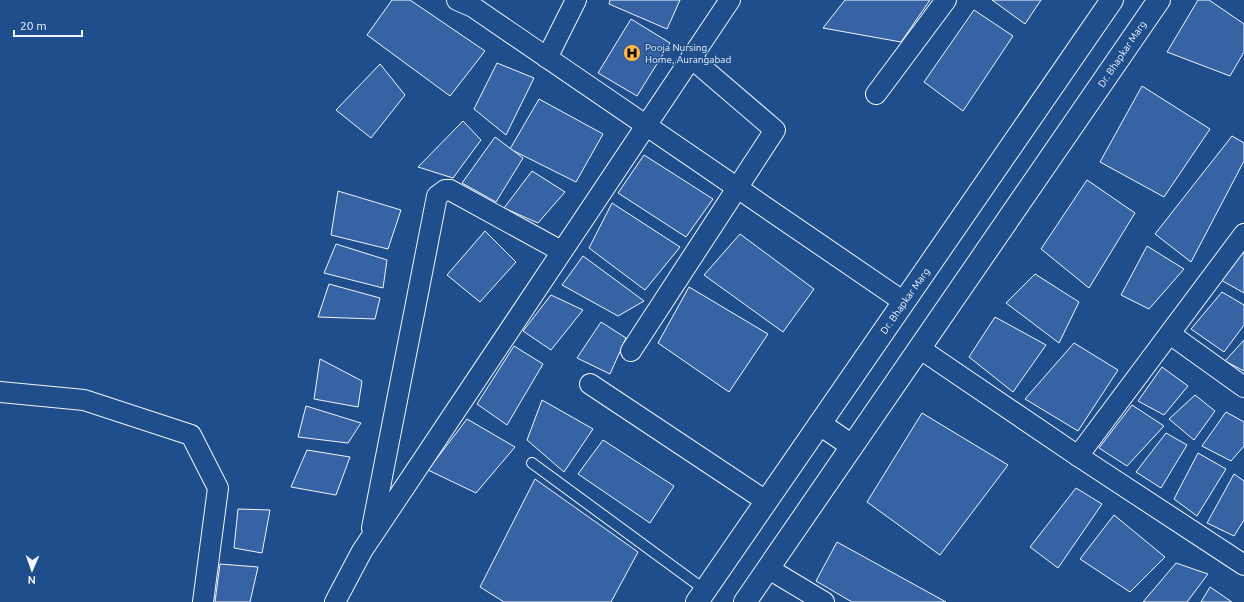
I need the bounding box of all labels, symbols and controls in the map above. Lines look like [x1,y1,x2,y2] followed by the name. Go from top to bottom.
[14,12,82,38] scale bar
[20,19,47,32] text: 20 m
[1096,19,1148,89] street label: Dr. Bhapkar Marg
[645,42,731,65] place label: Pooja Nursing Home, Aurangabad
[622,43,642,63] hospital icon: Pooja Nursing Home, Aurangabad
[878,266,932,336] street label: Dr. Bhapkar Marg
[12,550,52,590] north arrow
[27,574,36,586] text: N

